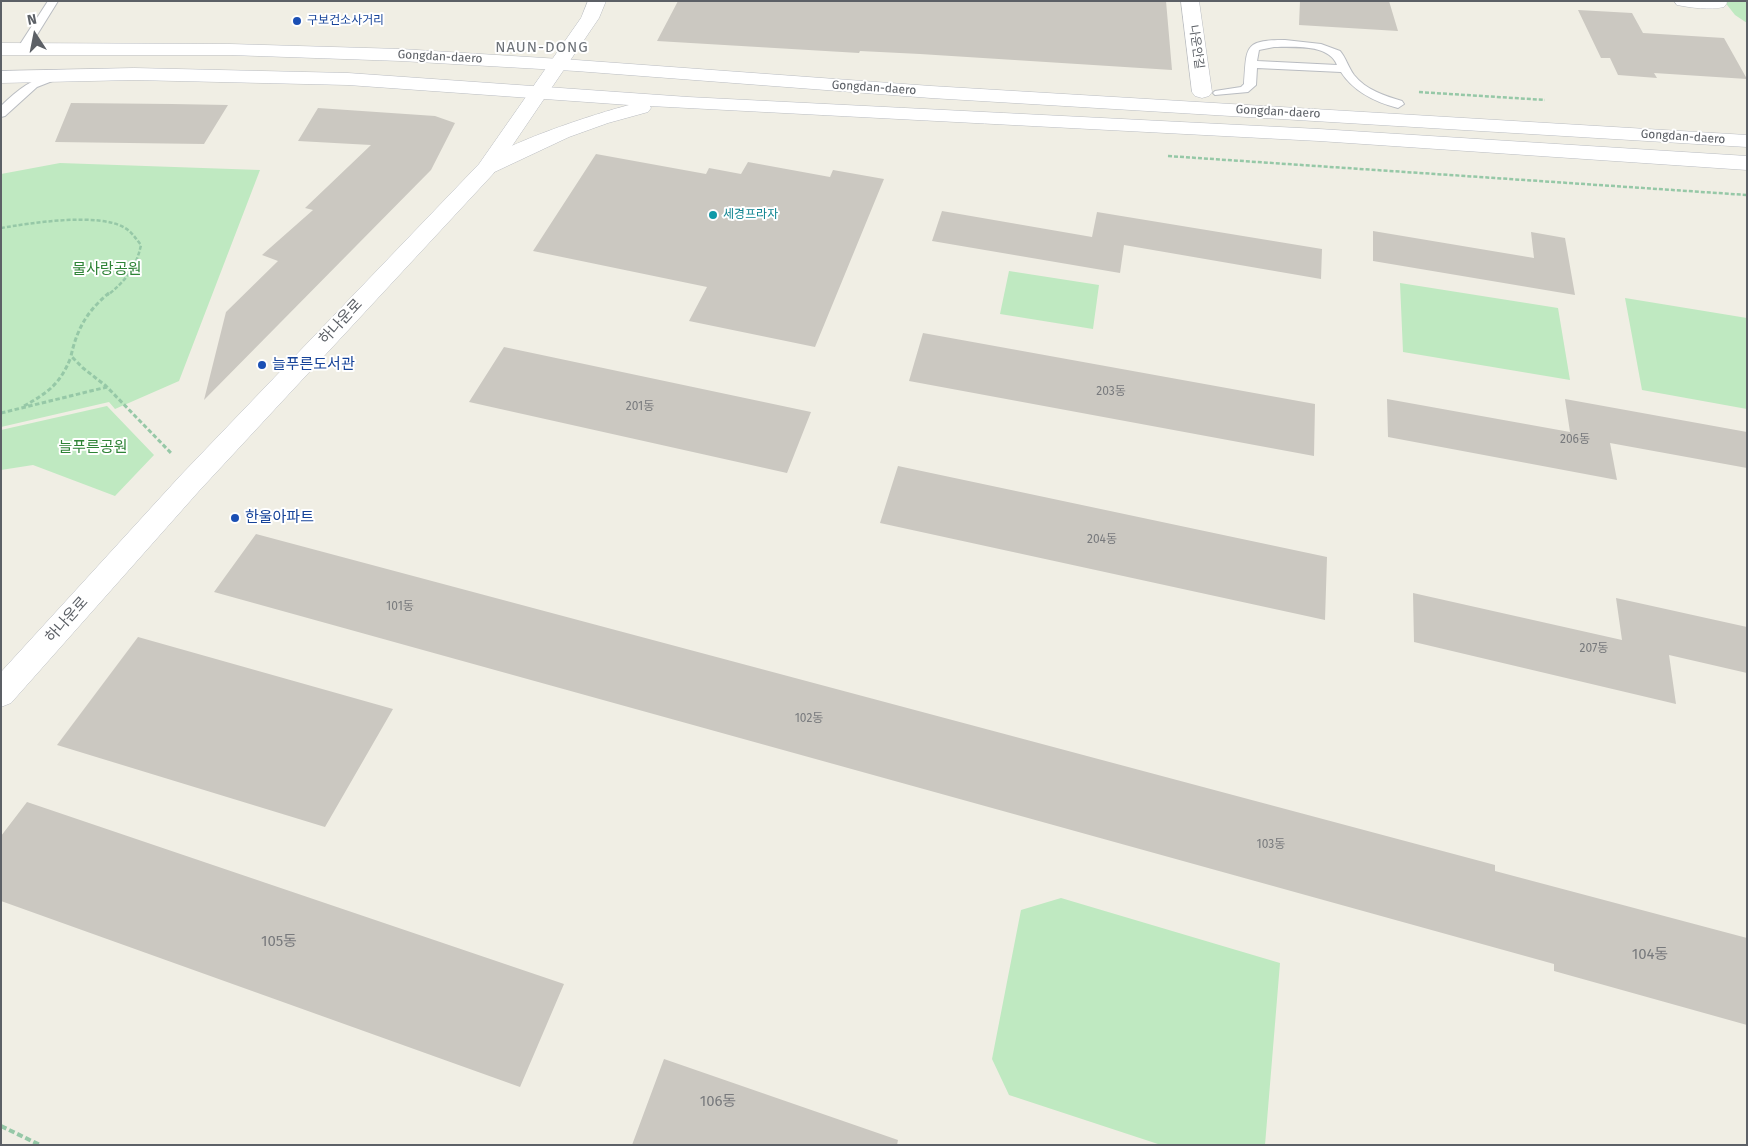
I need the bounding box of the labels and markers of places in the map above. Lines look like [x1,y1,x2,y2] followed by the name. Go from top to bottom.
[307,14,384,28] place label: 구보건소사거리
[291,15,303,27] marker: 구보건소사거리
[723,208,778,222] place label: 세경프라자
[707,209,719,221] marker: 세경프라자
[272,356,355,374] place label: 늘푸른도서관
[256,359,268,371] marker: 늘푸른도서관
[245,509,314,527] place label: 한울아파트
[229,512,241,524] marker: 한울아파트

